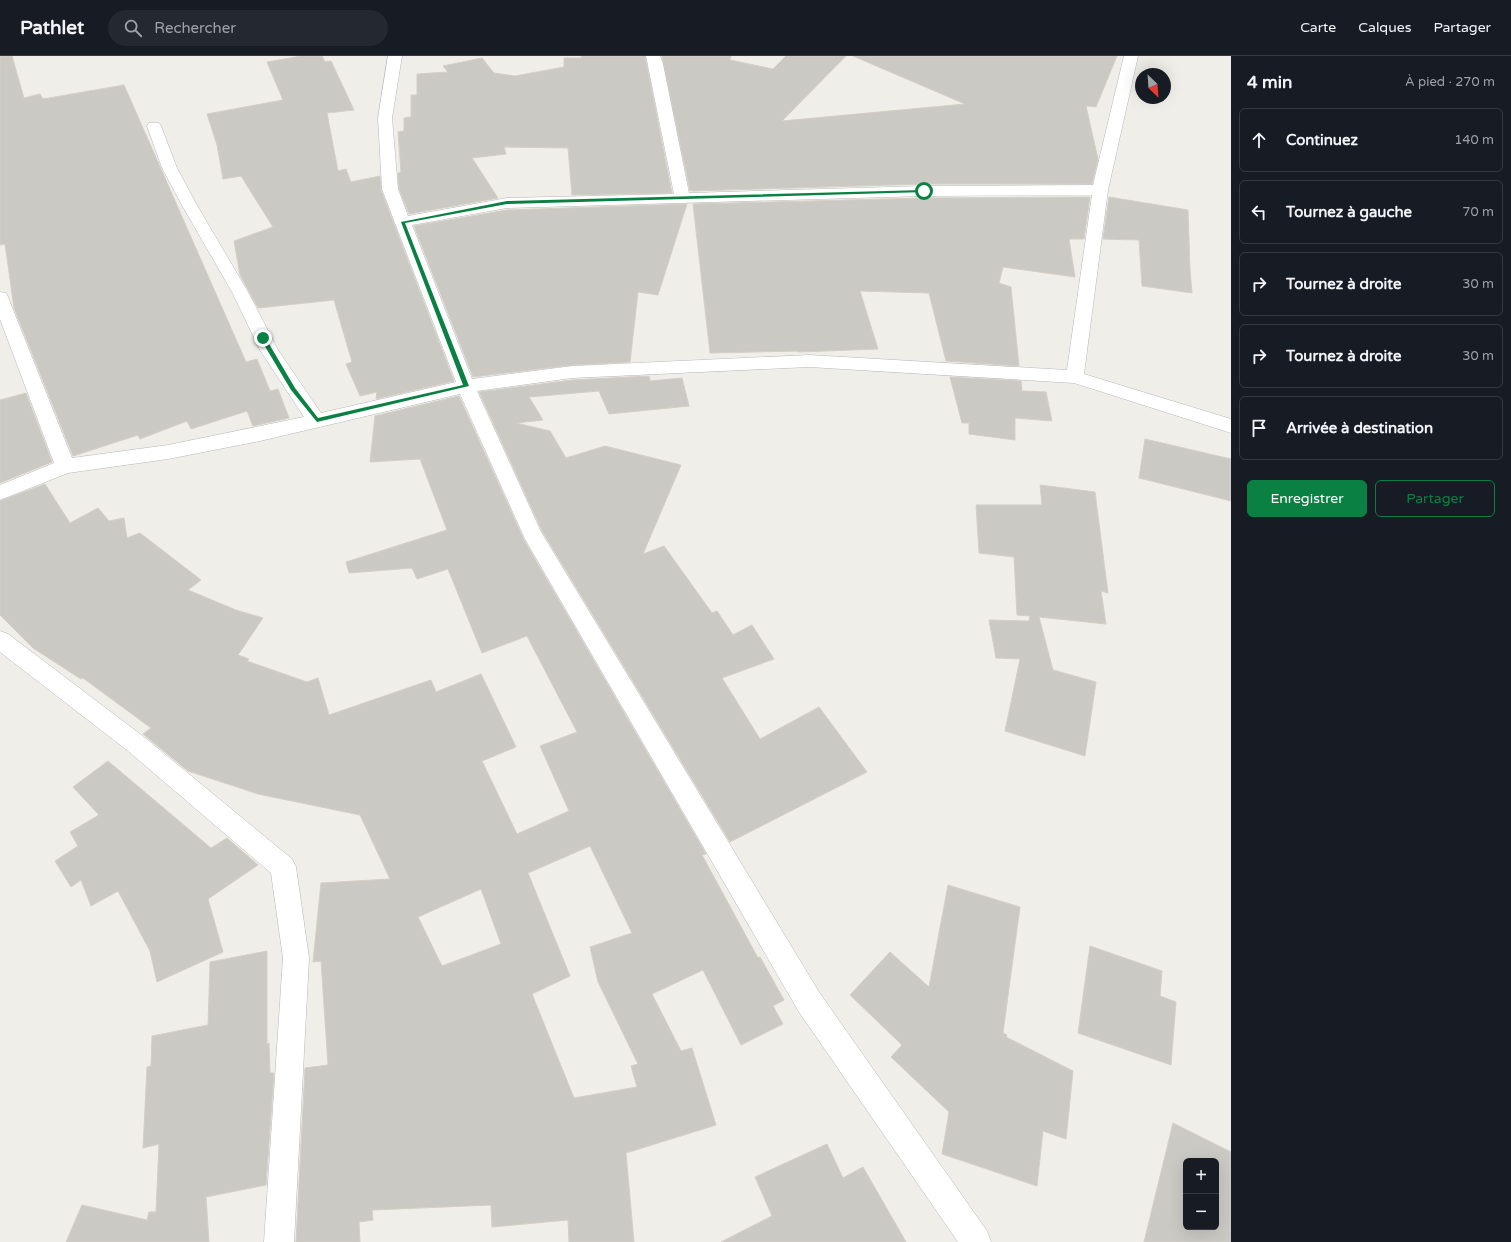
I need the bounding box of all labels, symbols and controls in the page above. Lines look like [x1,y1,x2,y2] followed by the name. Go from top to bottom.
[108,10,388,46] search box
[20,17,84,39] text: Pathlet
[122,17,144,39] icon: search
[154,19,236,37] text: Rechercher
[1300,19,1336,36] text: Carte
[1358,19,1411,36] text: Calques
[1433,19,1491,36] text: Partager
[1135,68,1171,104] north arrow
[1247,72,1292,93] text: 4 min
[1405,74,1495,90] text: À pied · 270 m
[1248,129,1270,151] icon: ahead
[1286,131,1358,149] text: Continuez
[1454,132,1494,148] text: 140 m
[915,182,933,200] route start
[1248,201,1270,223] icon: left
[1286,203,1412,221] text: Tournez à gauche
[1462,204,1494,220] text: 70 m
[1248,273,1270,295] icon: right
[1286,275,1401,293] text: Tournez à droite
[1462,276,1494,292] text: 30 m
[254,329,272,347] route end
[1248,345,1270,367] icon: right
[1286,347,1401,365] text: Tournez à droite
[1462,348,1494,364] text: 30 m
[1248,417,1270,439] icon: arrive
[1286,419,1433,437] text: Arrivée à destination
[1247,480,1367,517] button: Enregistrer
[1375,480,1495,517] button: Partager
[1183,1158,1219,1230] map controls
[1183,1158,1219,1194] button: +
[1183,1194,1219,1230] button: −

